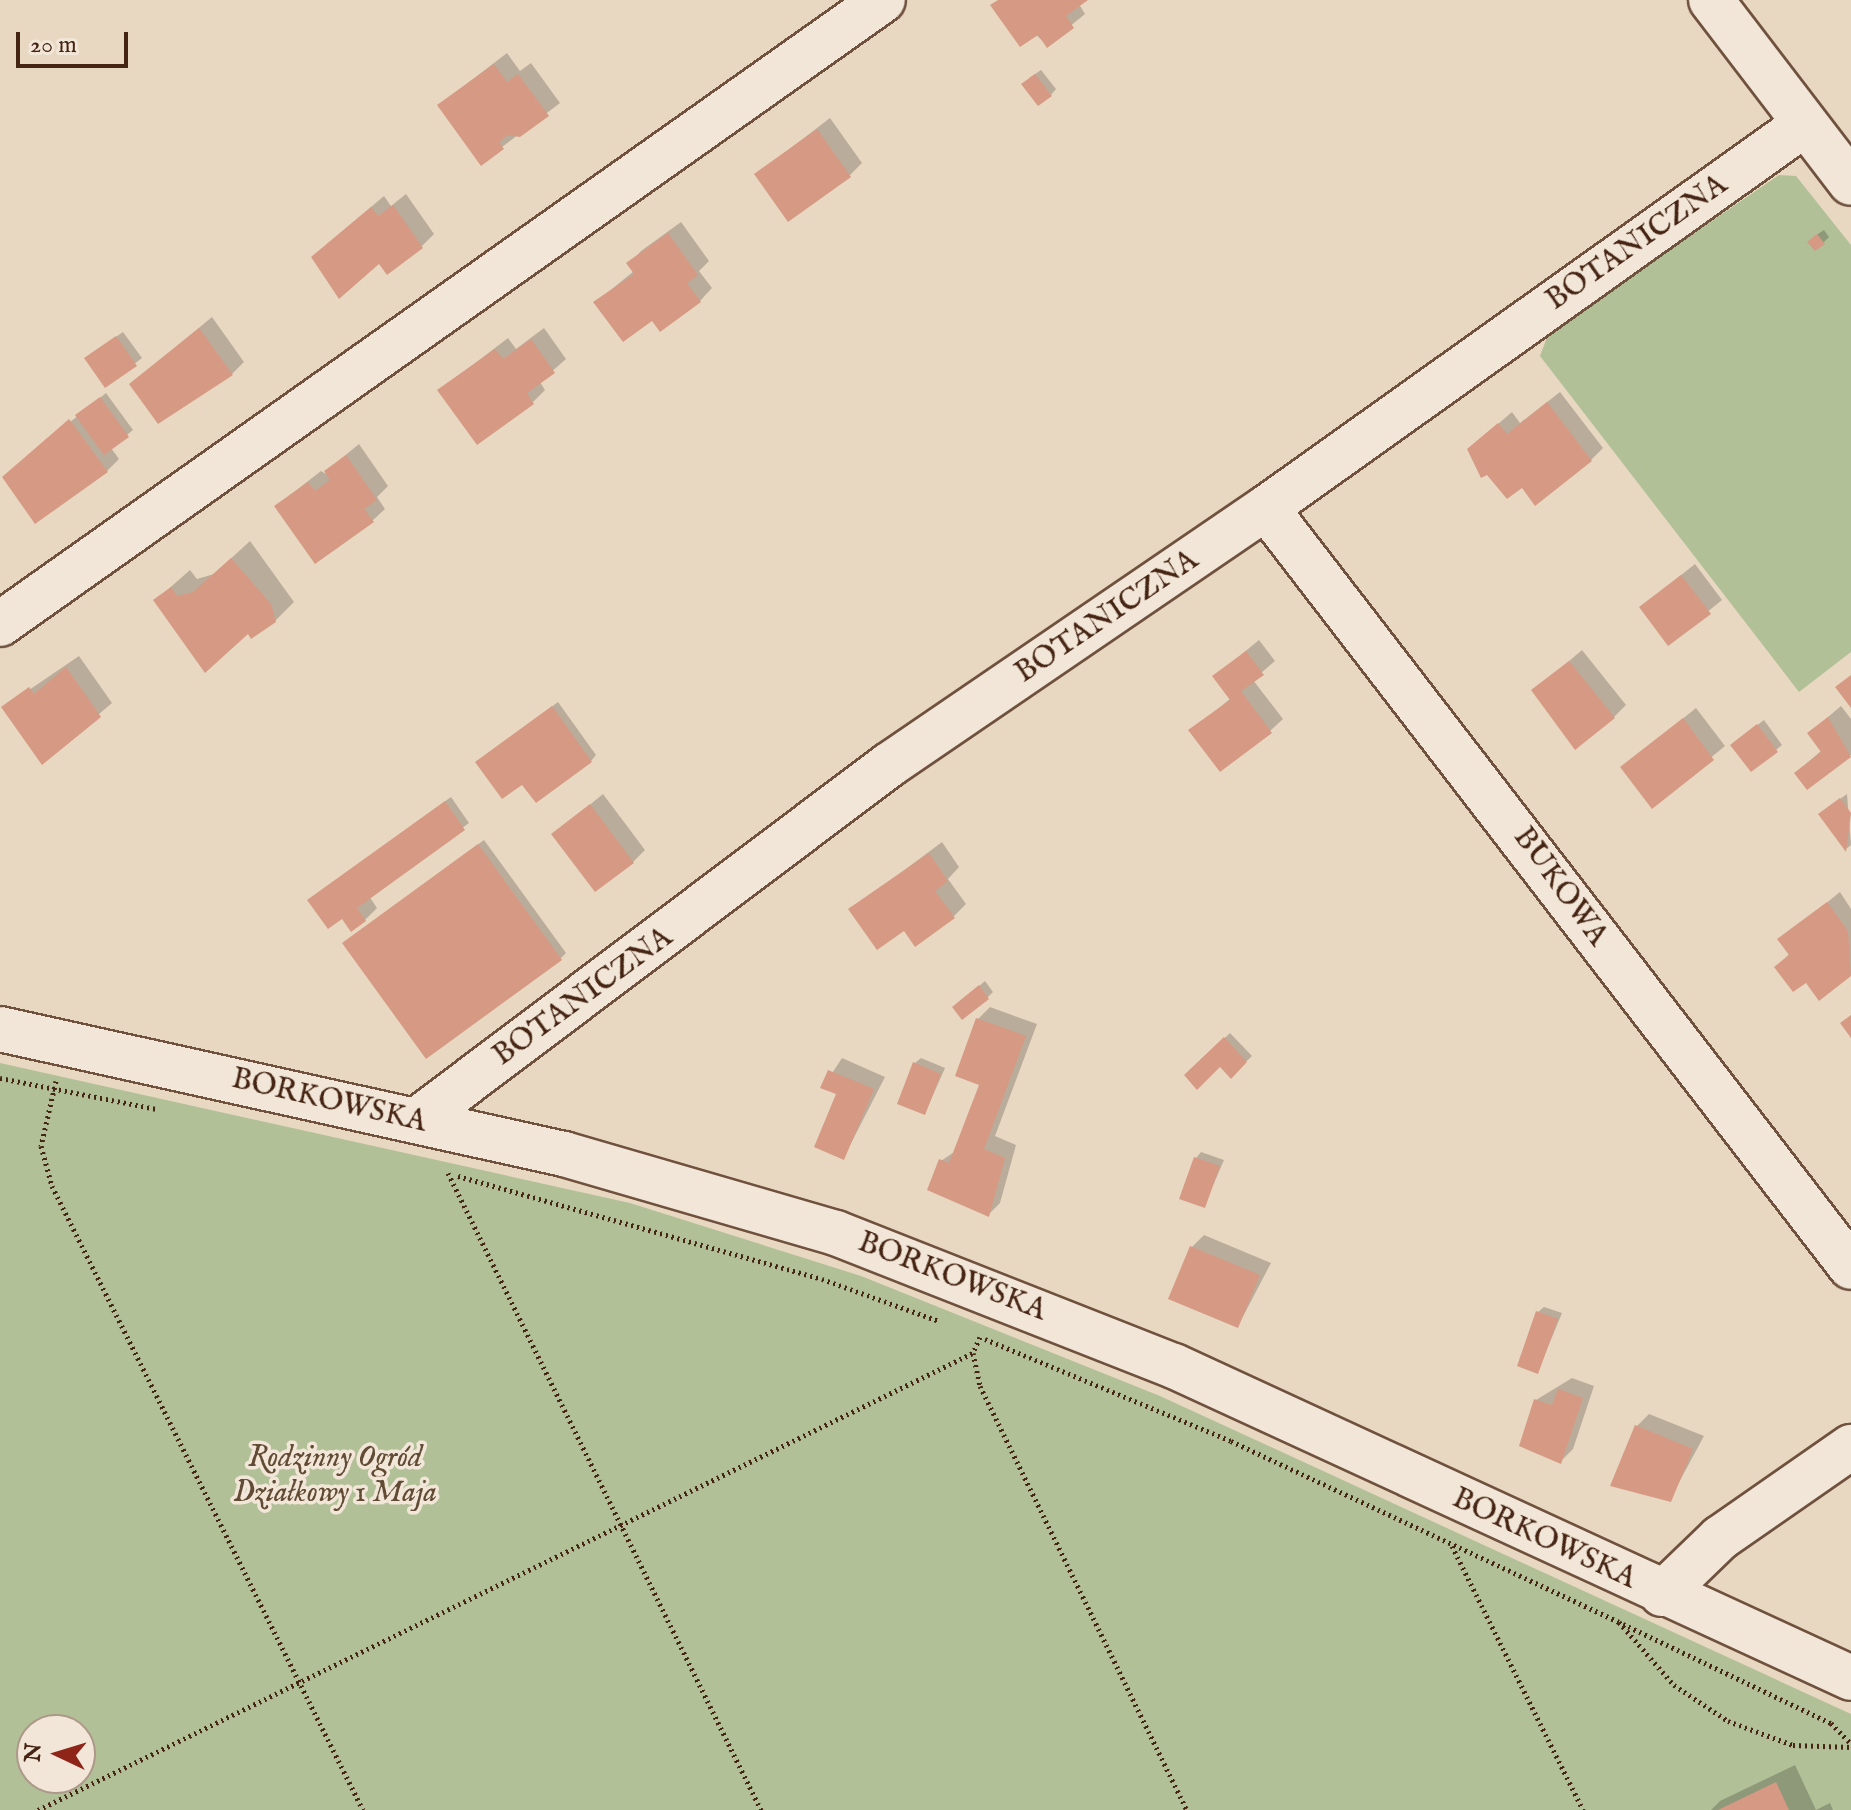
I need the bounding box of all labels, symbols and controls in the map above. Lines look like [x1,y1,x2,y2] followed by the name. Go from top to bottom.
[20,16,132,66] scale bar
[30,30,77,61] text: 20 m
[1540,167,1734,319] street label: BOTANICZNA
[1009,543,1205,691] street label: BOTANICZNA
[1505,821,1615,953] street label: BUKOWA
[486,920,680,1074] street label: BOTANICZNA
[228,1061,430,1141] street label: BORKOWSKA
[853,1225,1051,1329] street label: BORKOWSKA
[233,1440,437,1510] park label: Rodzinny Ogród Działkowy 1 Maja
[1446,1481,1642,1597] street label: BORKOWSKA
[16,1714,96,1794] north arrow
[19,1742,49,1763] text: N

